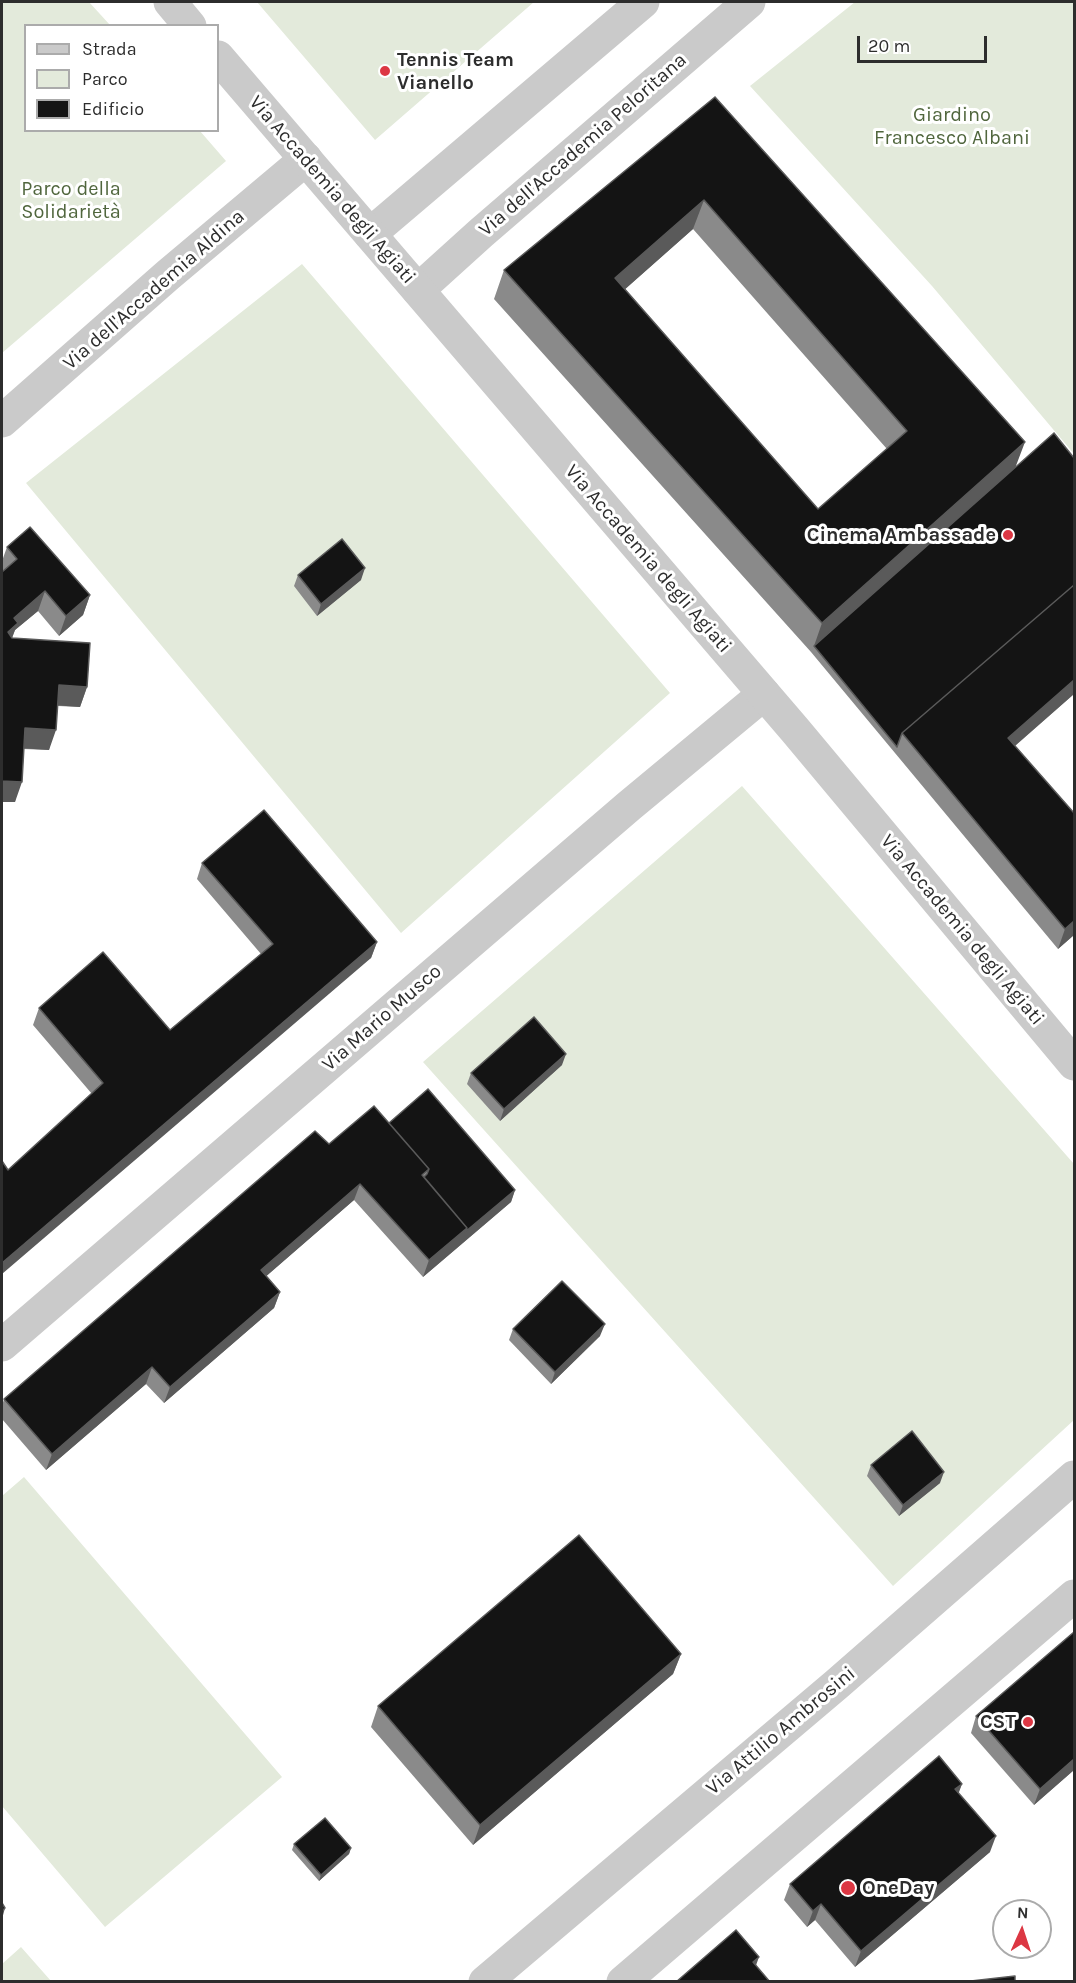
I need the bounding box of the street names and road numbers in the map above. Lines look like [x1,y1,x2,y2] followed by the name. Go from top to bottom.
[474,48,692,242] street label: Via dell'Accademia Peloritana
[244,91,420,289] street label: Via Accademia degli Agiati
[58,205,250,375] street label: Via dell'Accademia Aldina
[560,460,736,658] street label: Via Accademia degli Agiati
[875,830,1049,1030] street label: Via Accademia degli Agiati
[317,960,447,1076] street label: Via Mario Musco
[702,1662,860,1800] street label: Via Attilio Ambrosini

